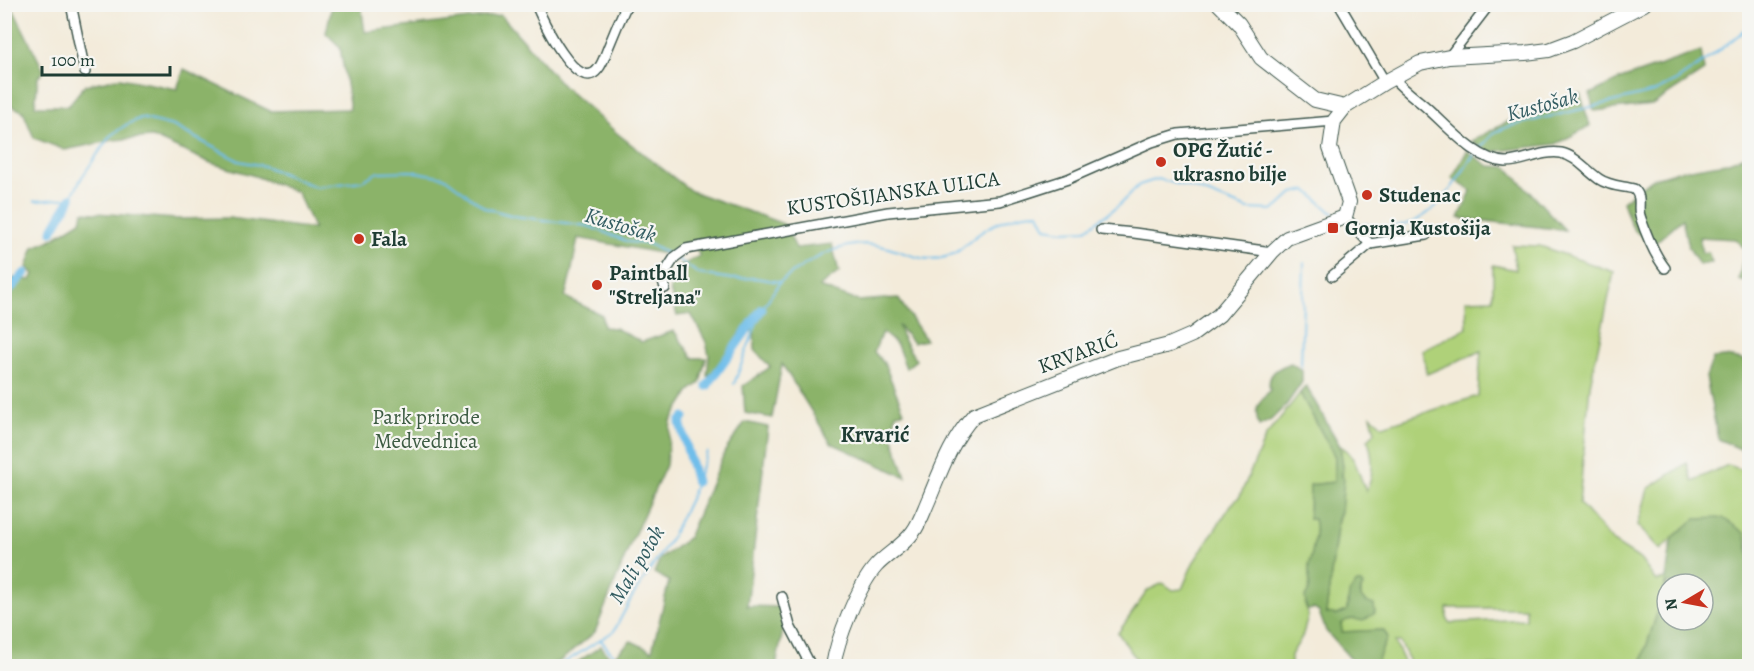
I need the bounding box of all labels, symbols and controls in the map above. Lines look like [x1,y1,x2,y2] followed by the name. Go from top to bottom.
[42,39,170,77] scale bar
[51,48,95,72] text: 100 m
[1503,81,1582,129] water label: Kustošak
[1173,136,1287,188] place label: OPG Žutić - ukrasno bilje
[1154,155,1168,169] marker: OPG Žutić - ukrasno bilje
[785,164,1002,222] street label: KUSTOŠIJANSKA ULICA
[1379,181,1461,209] place label: Studenac
[1360,188,1374,202] marker: Studenac
[581,200,660,250] water label: Kustošak
[1345,214,1492,242] place label: Gornja Kustošija
[1326,221,1340,235] marker: Gornja Kustošija
[371,225,408,253] place label: Fala
[352,232,366,246] marker: Fala
[609,259,701,311] place label: Paintball "Streljana"
[590,278,604,292] marker: Paintball "Streljana"
[1034,326,1122,380] street label: KRVARIĆ
[372,403,480,455] park label: Park prirode Medvednica
[840,420,910,450] district label: Krvarić
[602,520,672,609] water label: Mali potok
[1655,572,1715,632] north arrow
[1659,596,1683,612] text: N

